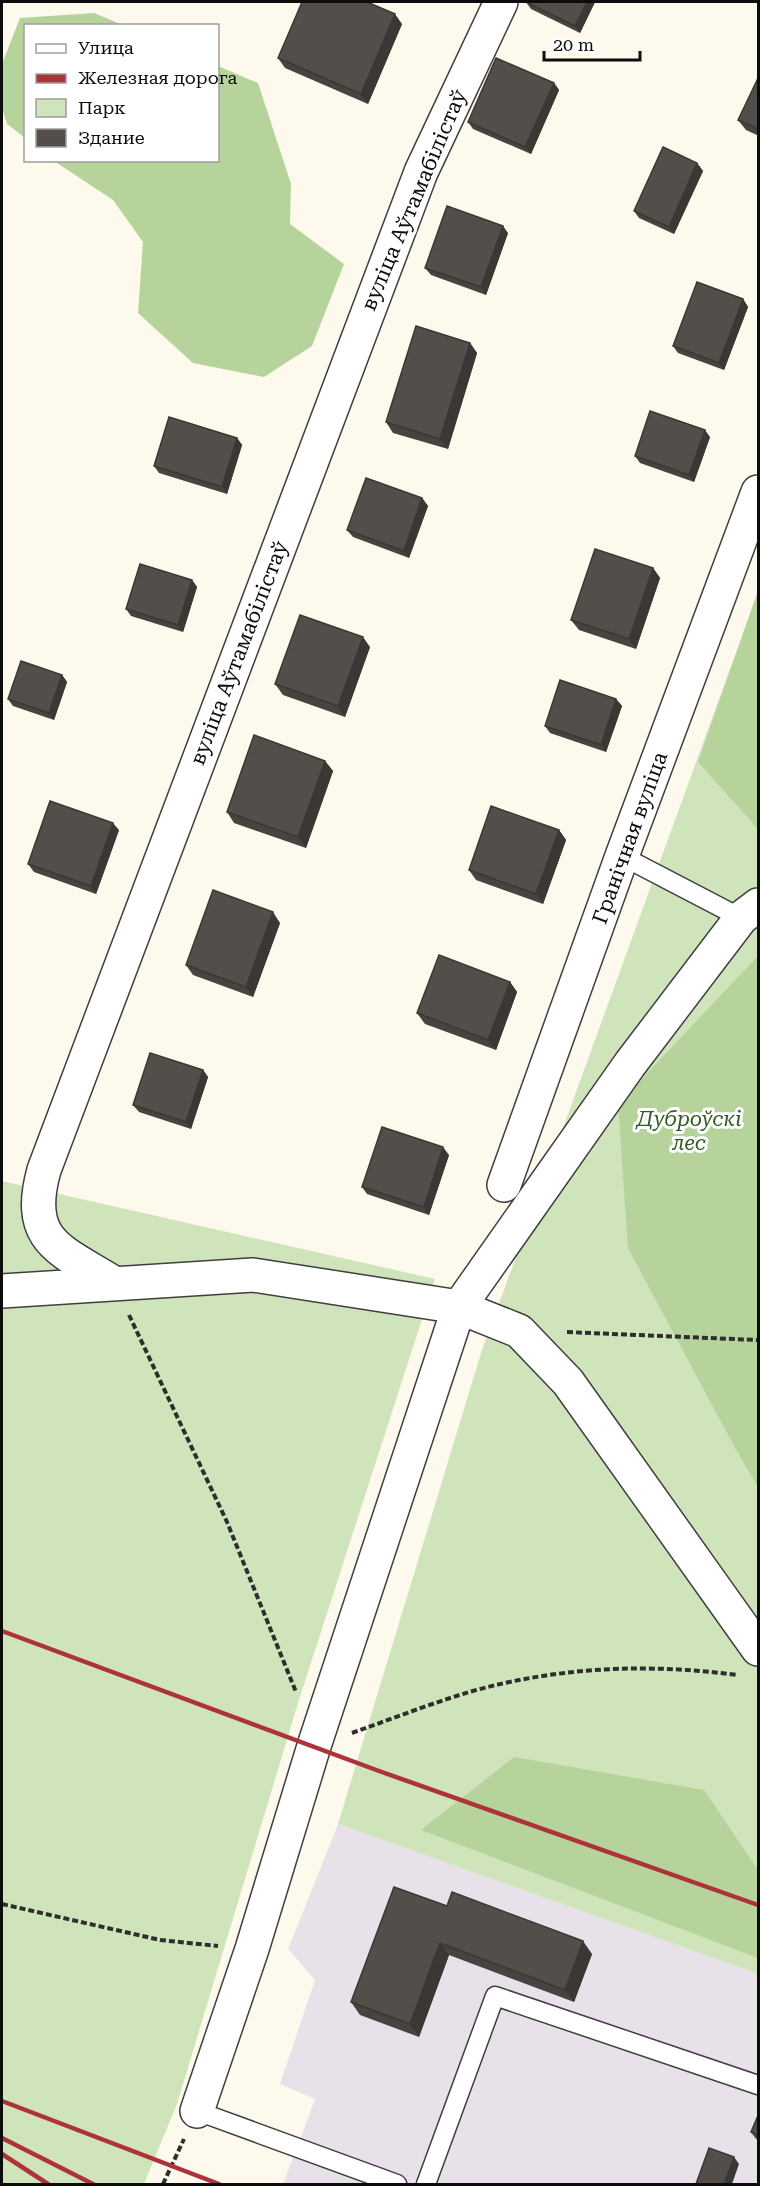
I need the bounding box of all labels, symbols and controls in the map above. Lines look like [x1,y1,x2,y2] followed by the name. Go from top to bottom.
[24,24,219,162] legend
[544,24,640,62] scale bar
[553,34,594,55] text: 20 m
[78,37,134,58] text: Улица
[78,67,238,88] text: Железная дорога
[356,85,472,314] street label: вуліца Аўтамабілістаў
[78,97,126,118] text: Парк
[78,127,145,148] text: Здание
[185,537,293,768] street label: вуліца Аўтамабілістаў
[588,748,673,927] street label: Гранічная вуліца
[635,1107,741,1155] park label: Дуброўскі лес

